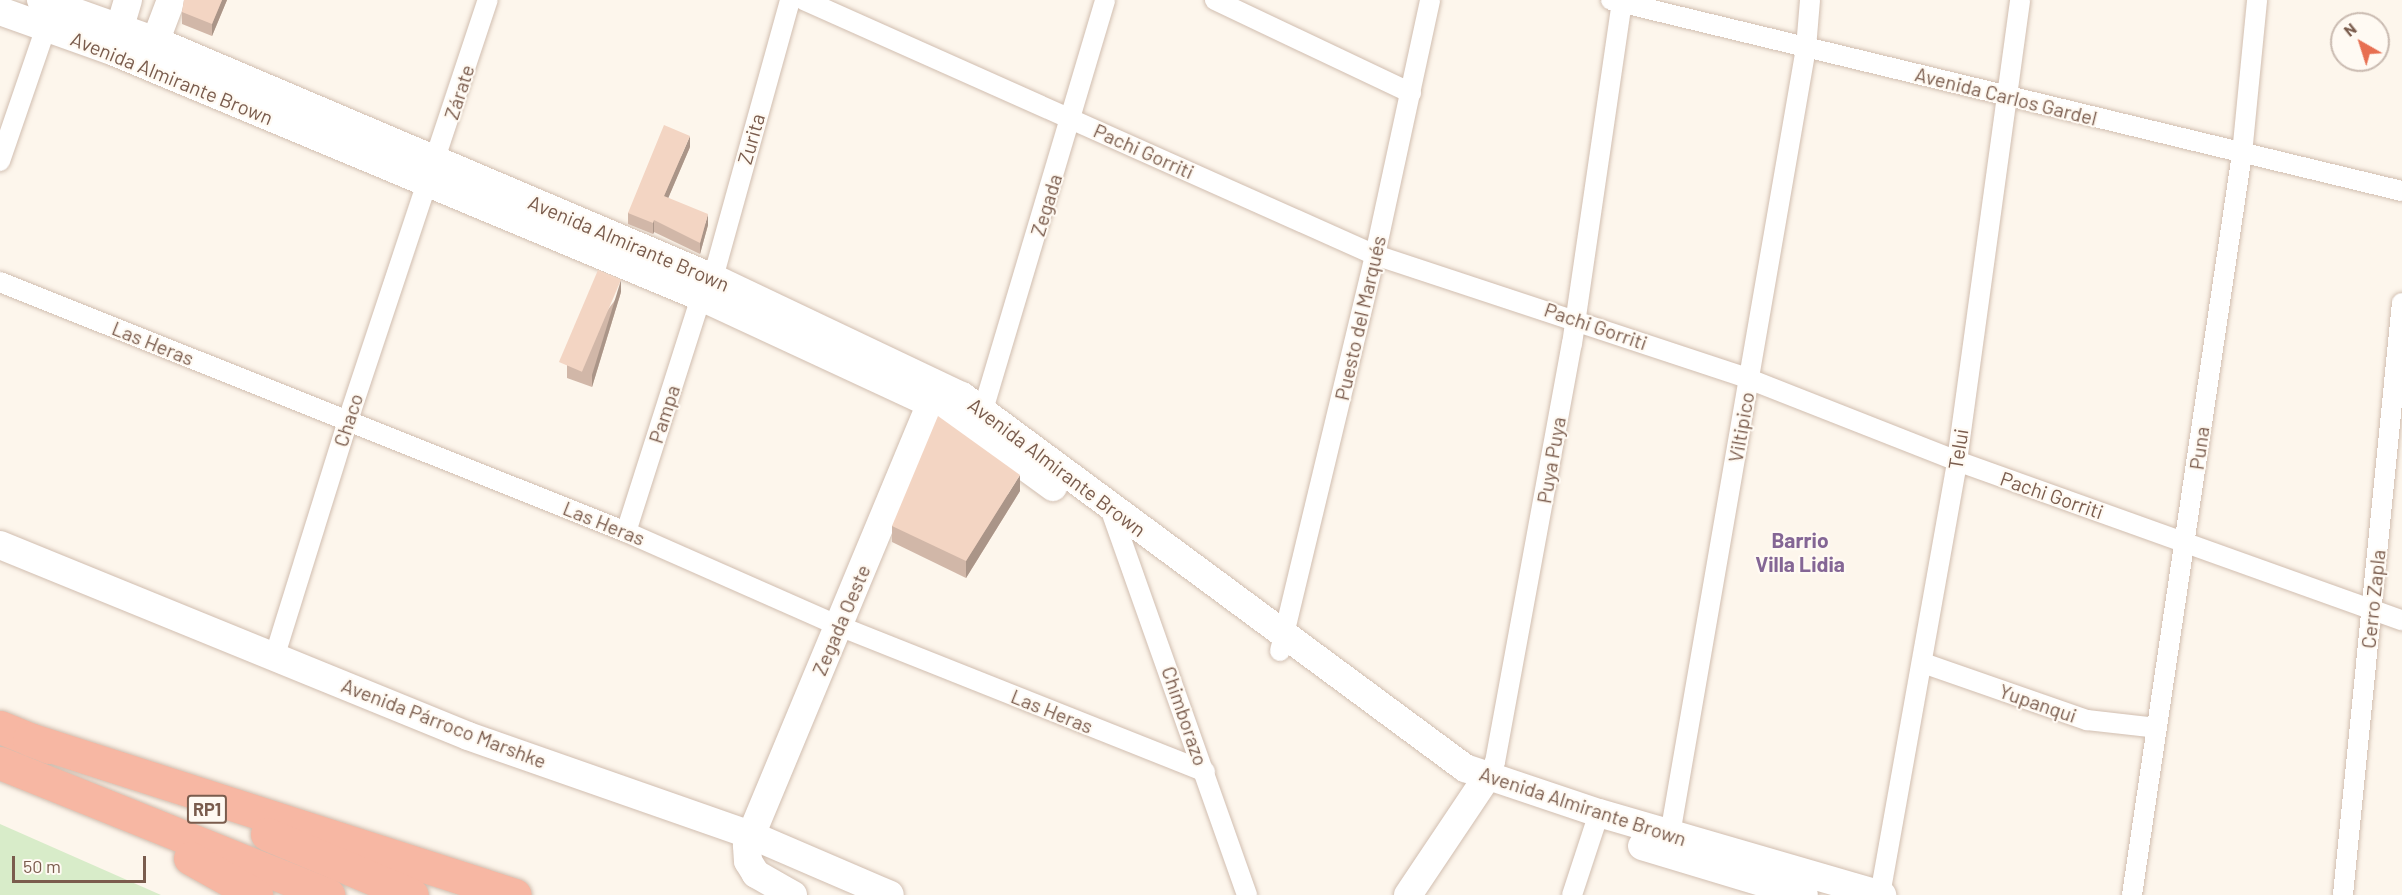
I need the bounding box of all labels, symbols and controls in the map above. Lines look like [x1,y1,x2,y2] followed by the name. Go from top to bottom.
[2330,12,2390,72] north arrow
[2339,18,2360,40] text: N
[67,26,277,130] street label: Avenida Almirante Brown
[439,62,479,122] street label: Zárate
[1913,62,2099,130] street label: Avenida Carlos Gardel
[732,111,770,167] street label: Zurita
[1090,118,1198,184] street label: Pachi Gorriti
[1025,171,1067,239] street label: Zegada
[525,190,733,296] street label: Avenida Almirante Brown
[1329,233,1391,403] street label: Puesto del Marqués
[1541,297,1651,355] street label: Pachi Gorriti
[109,316,197,370] street label: Las Heras
[643,382,685,446] street label: Pampa
[328,390,368,450] street label: Chaco
[1723,390,1759,464] street label: Viltipico
[963,392,1151,542] street label: Avenida Almirante Brown
[1532,415,1570,505] street label: Puya Puya
[2184,425,2214,471] street label: Puna
[1943,427,1973,471] street label: Telui
[1997,466,2107,524] street label: Pachi Gorriti
[560,496,648,550] street label: Las Heras
[1755,527,1845,577] district label: Barrio Villa Lidia
[2356,548,2390,650] street label: Cerro Zapla
[807,561,875,679] street label: Zegada Oeste
[1157,663,1213,769] street label: Chimborazo
[338,673,550,773] street label: Avenida Párroco Marshke
[1996,679,2080,727] street label: Yupanqui
[1008,684,1096,738] street label: Las Heras
[1477,761,1689,851] street label: Avenida Almirante Brown
[186,794,228,824] road number: RP1
[15,844,148,882] scale bar
[23,855,61,877] text: 50 m

